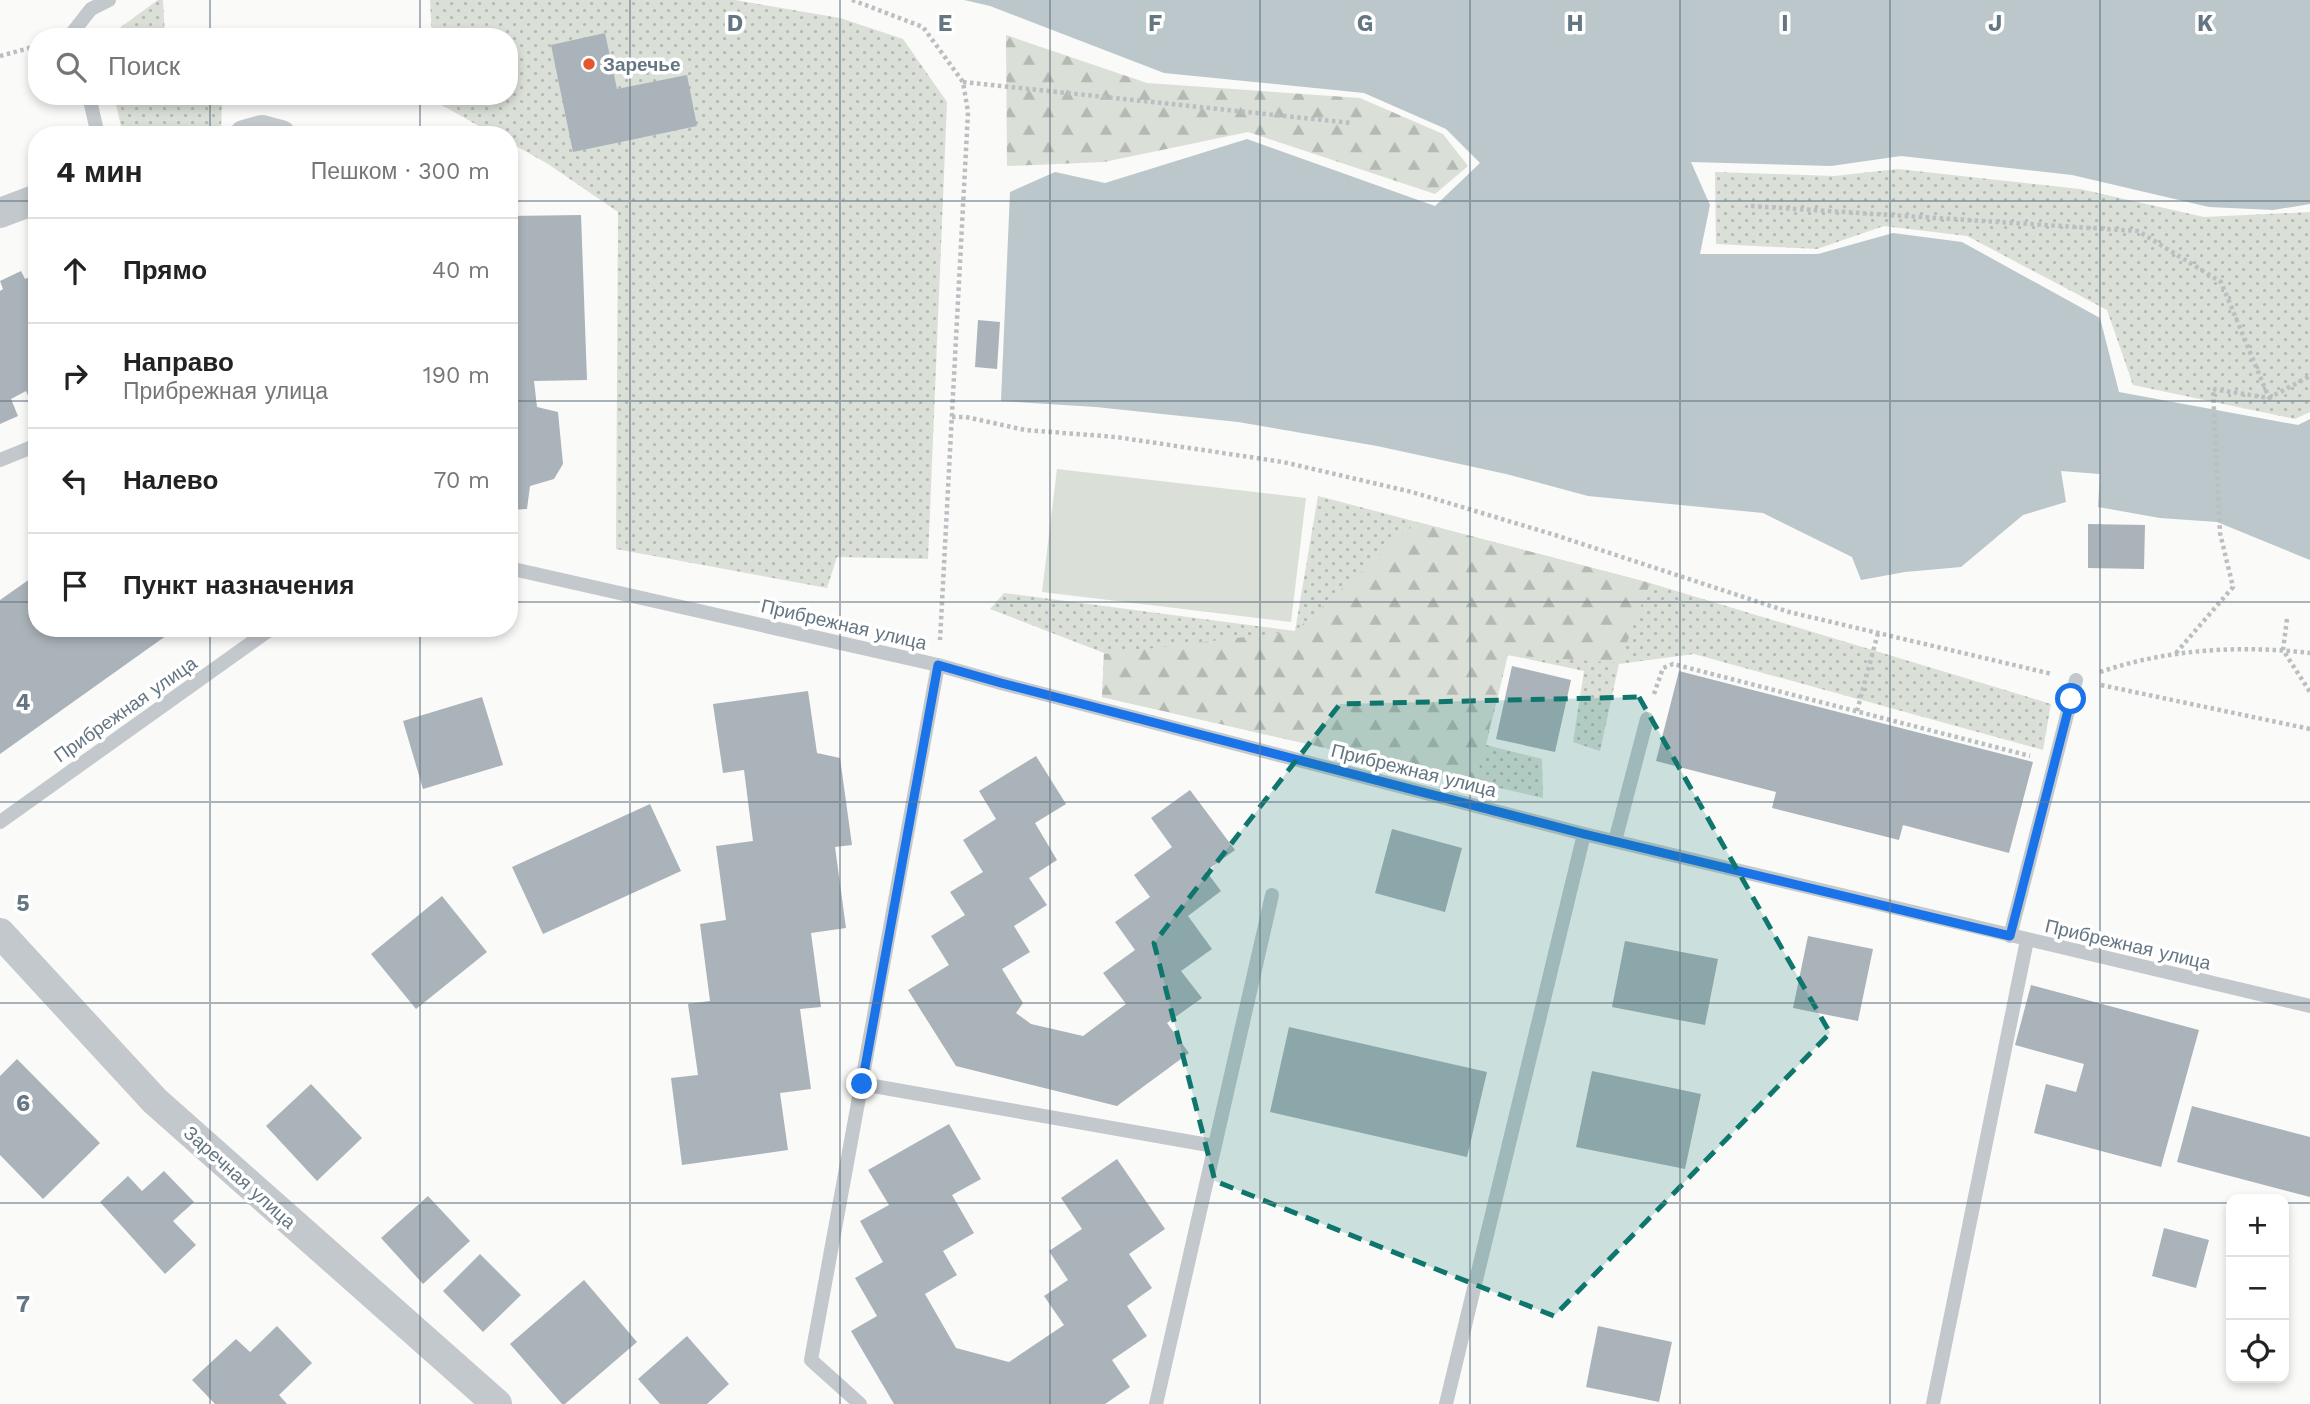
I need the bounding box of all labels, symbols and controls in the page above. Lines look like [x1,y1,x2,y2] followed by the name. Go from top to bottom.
[727,10,743,37] text: D
[938,10,952,37] text: E
[1148,10,1162,37] text: F
[1357,10,1373,37] text: G
[1566,10,1584,37] text: H
[1781,10,1789,37] text: I
[1988,10,2002,37] text: J
[2197,10,2213,37] text: K
[28,28,518,105] search box
[52,48,90,86] icon: search
[108,51,180,81] text: Поиск
[603,53,680,76] place label: Заречье
[581,56,597,72] marker: Заречье
[56,154,143,189] text: 4 мин
[311,158,490,185] text: Пешком · 300 m
[56,252,94,290] icon: ahead
[123,255,207,285] text: Прямо
[432,257,490,284] text: 40 m
[123,347,234,377] text: Направо
[56,357,94,395] icon: right
[423,362,490,389] text: 190 m
[123,378,328,405] text: Прибрежная улица
[56,462,94,500] icon: left
[123,465,218,495] text: Налево
[433,467,490,494] text: 70 m
[56,567,94,605] icon: arrive
[123,570,354,600] text: Пункт назначения
[759,594,929,655] street label: Прибрежная улица
[49,651,202,767] street label: Прибрежная улица
[2055,683,2086,714] route start
[16,689,31,716] text: 4
[1329,739,1499,802] street label: Прибрежная улица
[16,890,30,917] text: 5
[2043,914,2213,975] street label: Прибрежная улица
[846,1068,877,1099] route end
[16,1090,30,1117] text: 6
[179,1121,301,1234] street label: Заречная улица
[2226,1194,2289,1383] map controls
[2226,1194,2289,1257] button: +
[2226,1257,2289,1320] button: −
[16,1291,30,1318] text: 7
[2226,1320,2289,1383] button: locate

